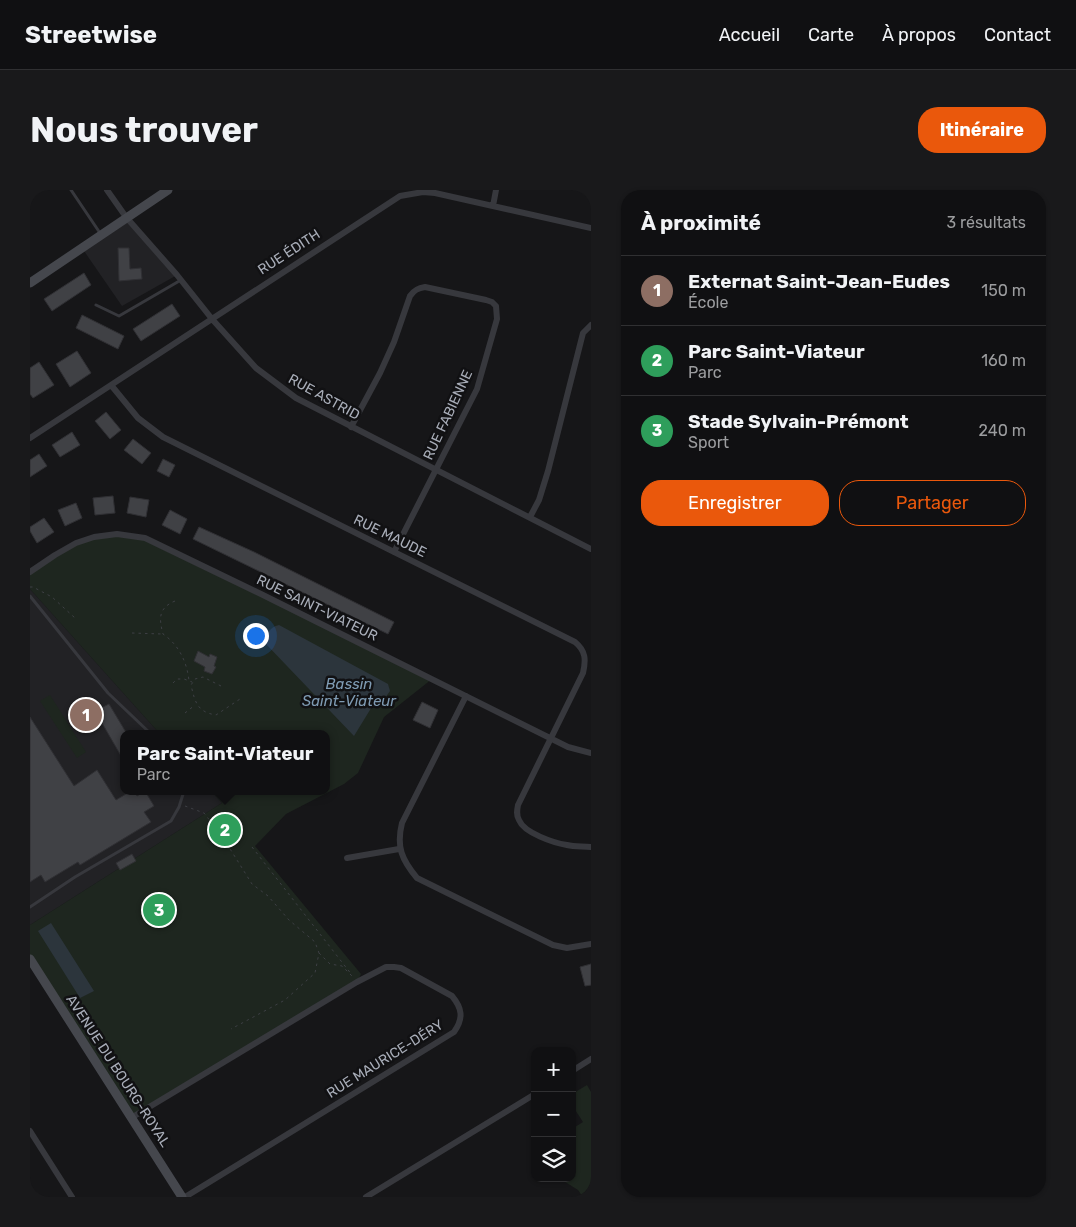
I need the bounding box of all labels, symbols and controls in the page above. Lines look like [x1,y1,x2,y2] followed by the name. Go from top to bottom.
[25,21,157,49] text: Streetwise
[719,24,780,46] text: Accueil
[808,24,854,46] text: Carte
[882,24,956,46] text: À propos
[984,24,1051,46] text: Contact
[918,107,1046,153] button: Itinéraire
[30,109,258,151] text: Nous trouver
[641,210,761,235] text: À proximité
[946,213,1026,232] text: 3 résultats
[254,225,323,278] street label: RUE ÉDITH
[688,270,950,293] text: Externat Saint-Jean-Eudes
[653,281,661,300] text: 1
[981,281,1026,300] text: 150 m
[688,293,728,312] text: École
[688,340,865,363] text: Parc Saint-Viateur
[652,351,662,370] text: 2
[981,351,1026,370] text: 160 m
[688,363,722,382] text: Parc
[420,367,476,463] street label: RUE FABIENNE
[285,370,363,424] street label: RUE ASTRID
[688,410,909,433] text: Stade Sylvain-Prémont
[652,421,662,440] text: 3
[979,421,1026,440] text: 240 m
[688,433,729,452] text: Sport
[641,480,829,526] button: Enregistrer
[839,480,1026,526] button: Partager
[351,511,429,561] street label: RUE MAUDE
[254,571,380,645] street label: RUE SAINT-VIATEUR
[243,623,269,649] your location
[302,675,397,710] water label: Bassin Saint-Viateur
[70,696,102,734] pin: 1
[120,730,330,795] popup
[137,742,313,765] text: Parc Saint-Viateur
[137,765,170,784] text: Parc
[209,811,241,849] pin: 2
[143,891,175,929] pin: 3
[62,992,174,1150] street label: AVENUE DU BOURG-ROYAL
[323,1015,446,1102] street label: RUE MAURICE-DÉRY
[531,1047,576,1182] map controls
[531,1047,576,1092] button: +
[531,1092,576,1137] button: −
[531,1137,576,1182] button: layers

